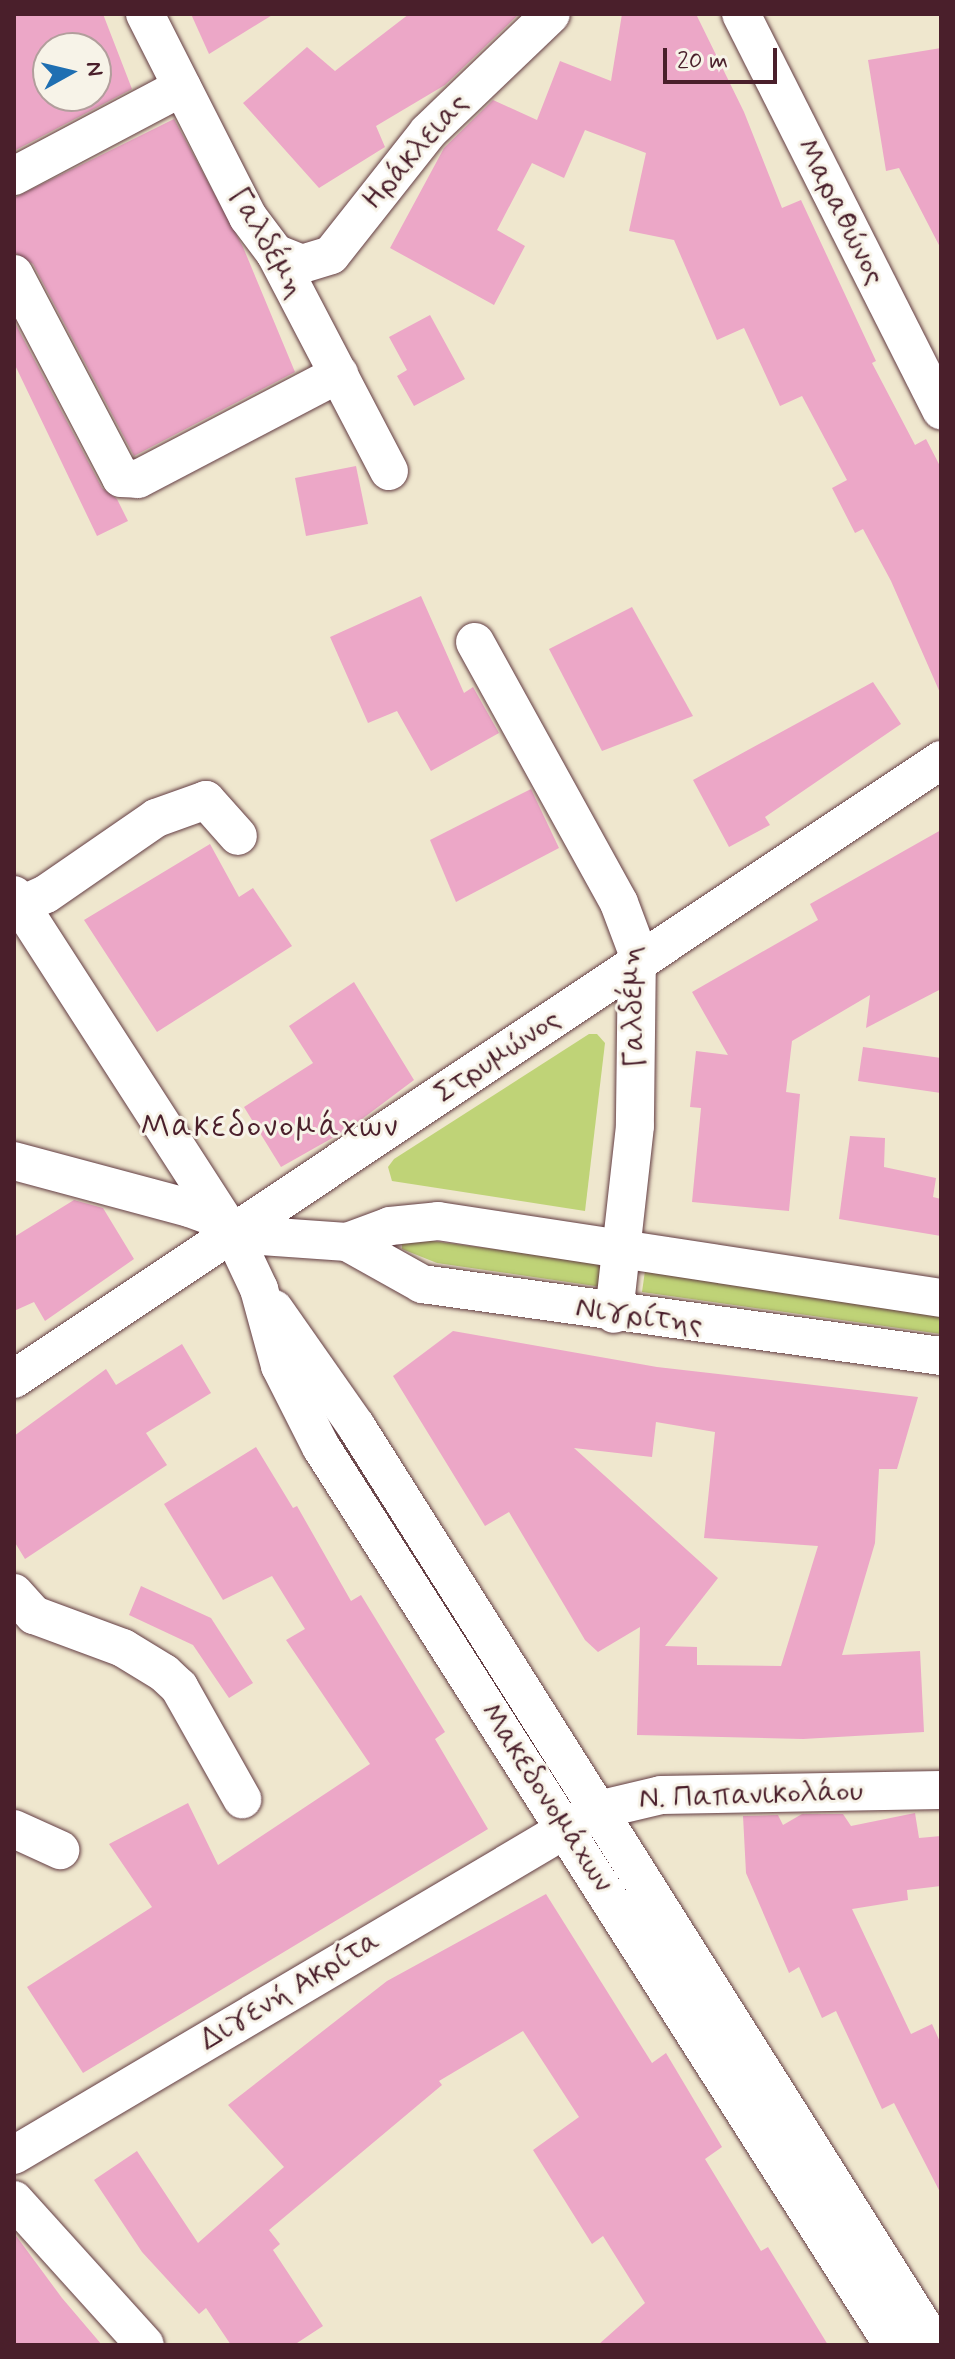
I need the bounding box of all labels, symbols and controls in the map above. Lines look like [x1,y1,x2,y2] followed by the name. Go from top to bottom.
[32,32,112,112] north arrow
[667,32,781,82] scale bar
[677,46,728,77] text: 20 m
[79,60,109,78] text: N
[356,86,476,218] street label: Ηράκλειας
[788,133,892,291] street label: Μαραθώνος
[220,181,312,305] street label: Γαλδέμη
[614,946,654,1068] street label: Γαλδέμη
[428,1002,568,1112] street label: Στρυμώνος
[140,1108,400,1146] district label: Μακεδονομάχων
[573,1290,705,1344] street label: Νιγρίτης
[471,1697,621,1899] street label: Μακεδονομάχων
[638,1774,864,1818] street label: Ν. Παπανικολάου
[193,1923,387,2059] street label: Διγενή Ακρίτα

